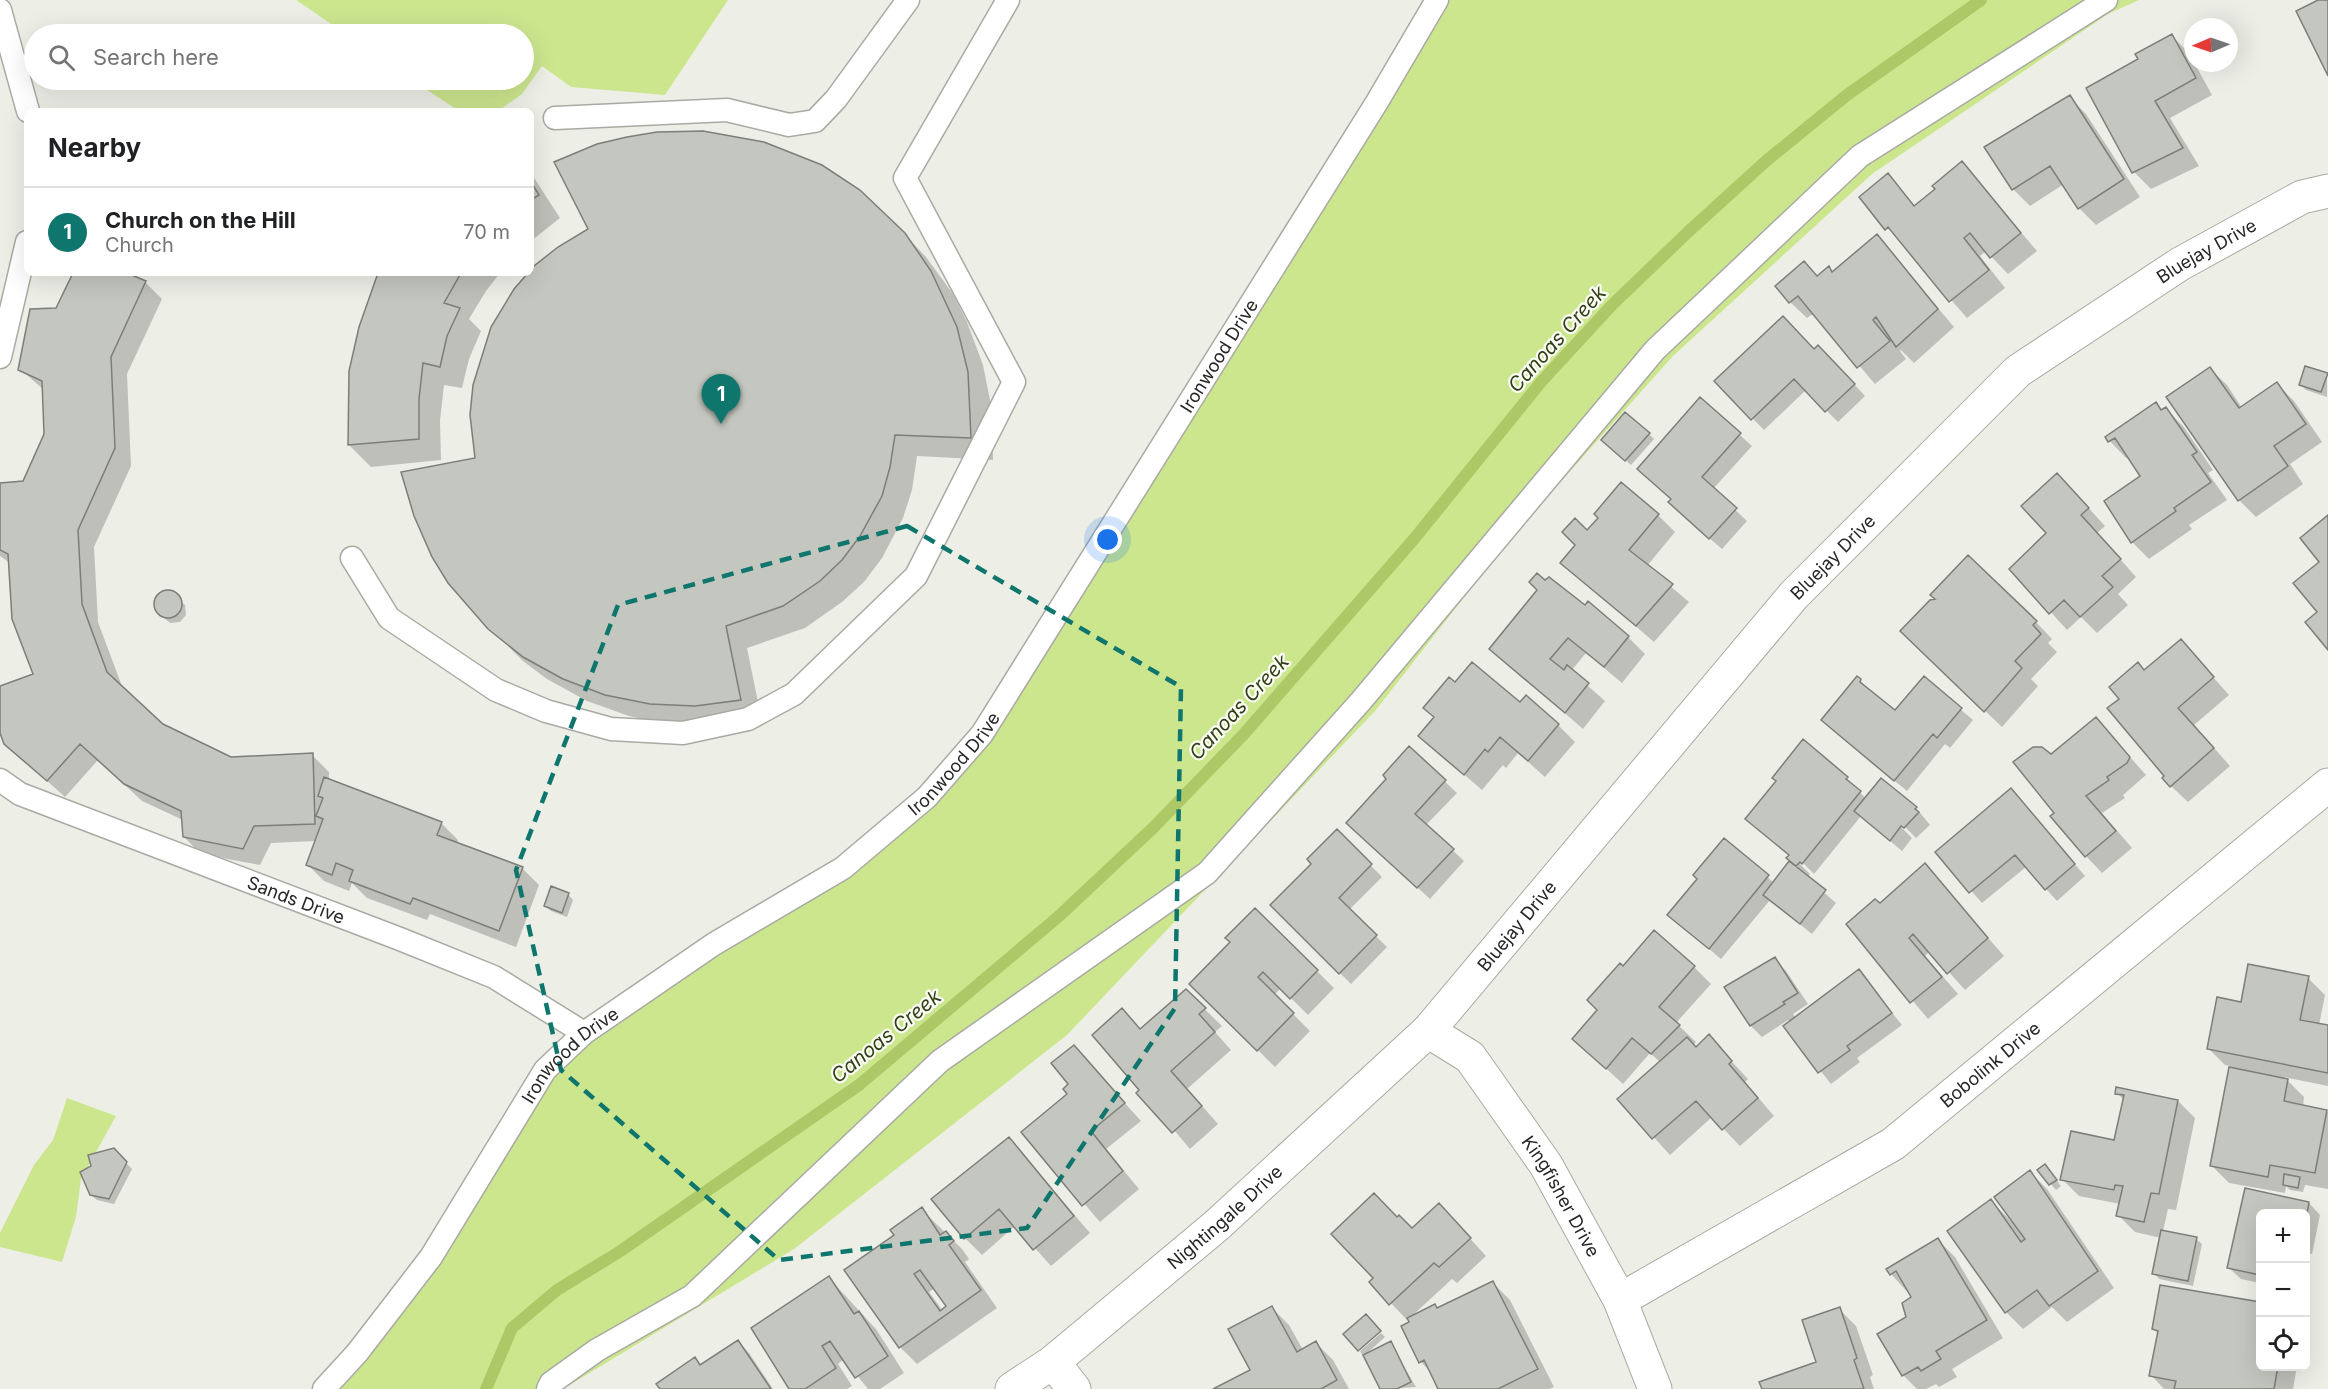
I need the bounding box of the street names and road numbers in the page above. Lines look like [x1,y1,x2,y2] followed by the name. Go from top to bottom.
[2152,214,2260,287] street label: Bluejay Drive
[1175,295,1262,416] street label: Ironwood Drive
[1786,510,1879,603] street label: Bluejay Drive
[904,708,1004,819] street label: Ironwood Drive
[244,871,348,927] street label: Sands Drive
[1473,876,1560,975] street label: Bluejay Drive
[517,1002,622,1107] street label: Ironwood Drive
[1936,1017,2044,1111] street label: Bobolink Drive
[1518,1131,1605,1260] street label: Kingfisher Drive
[1163,1160,1286,1273] street label: Nightingale Drive

